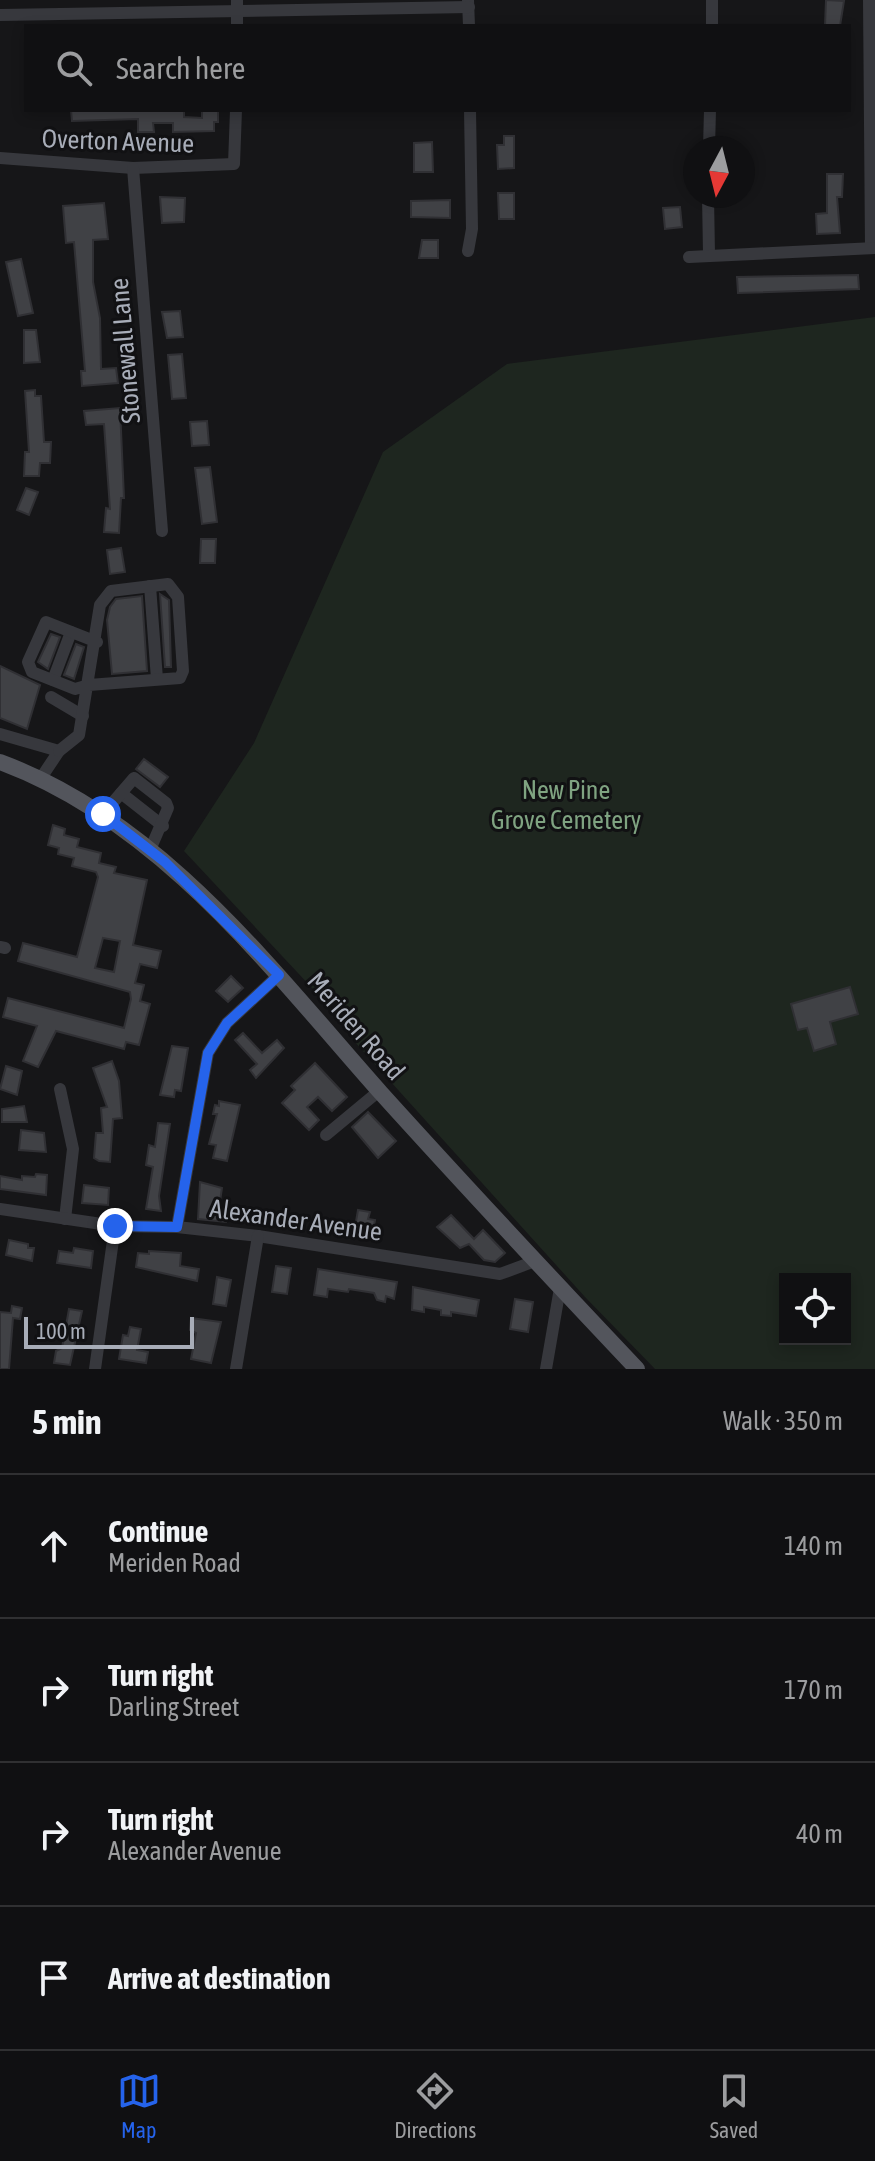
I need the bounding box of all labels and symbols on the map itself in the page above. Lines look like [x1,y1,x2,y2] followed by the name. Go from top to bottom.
[41,123,195,159] street label: Overton Avenue
[683,136,755,208] north arrow
[104,277,146,425] street label: Stonewall Lane
[491,775,642,835] park label: New Pine Grove Cemetery
[85,796,121,832] route start
[301,966,411,1086] street label: Meriden Road
[208,1193,384,1247] street label: Alexander Avenue
[97,1208,133,1244] route end
[24,1313,194,1349] scale bar

